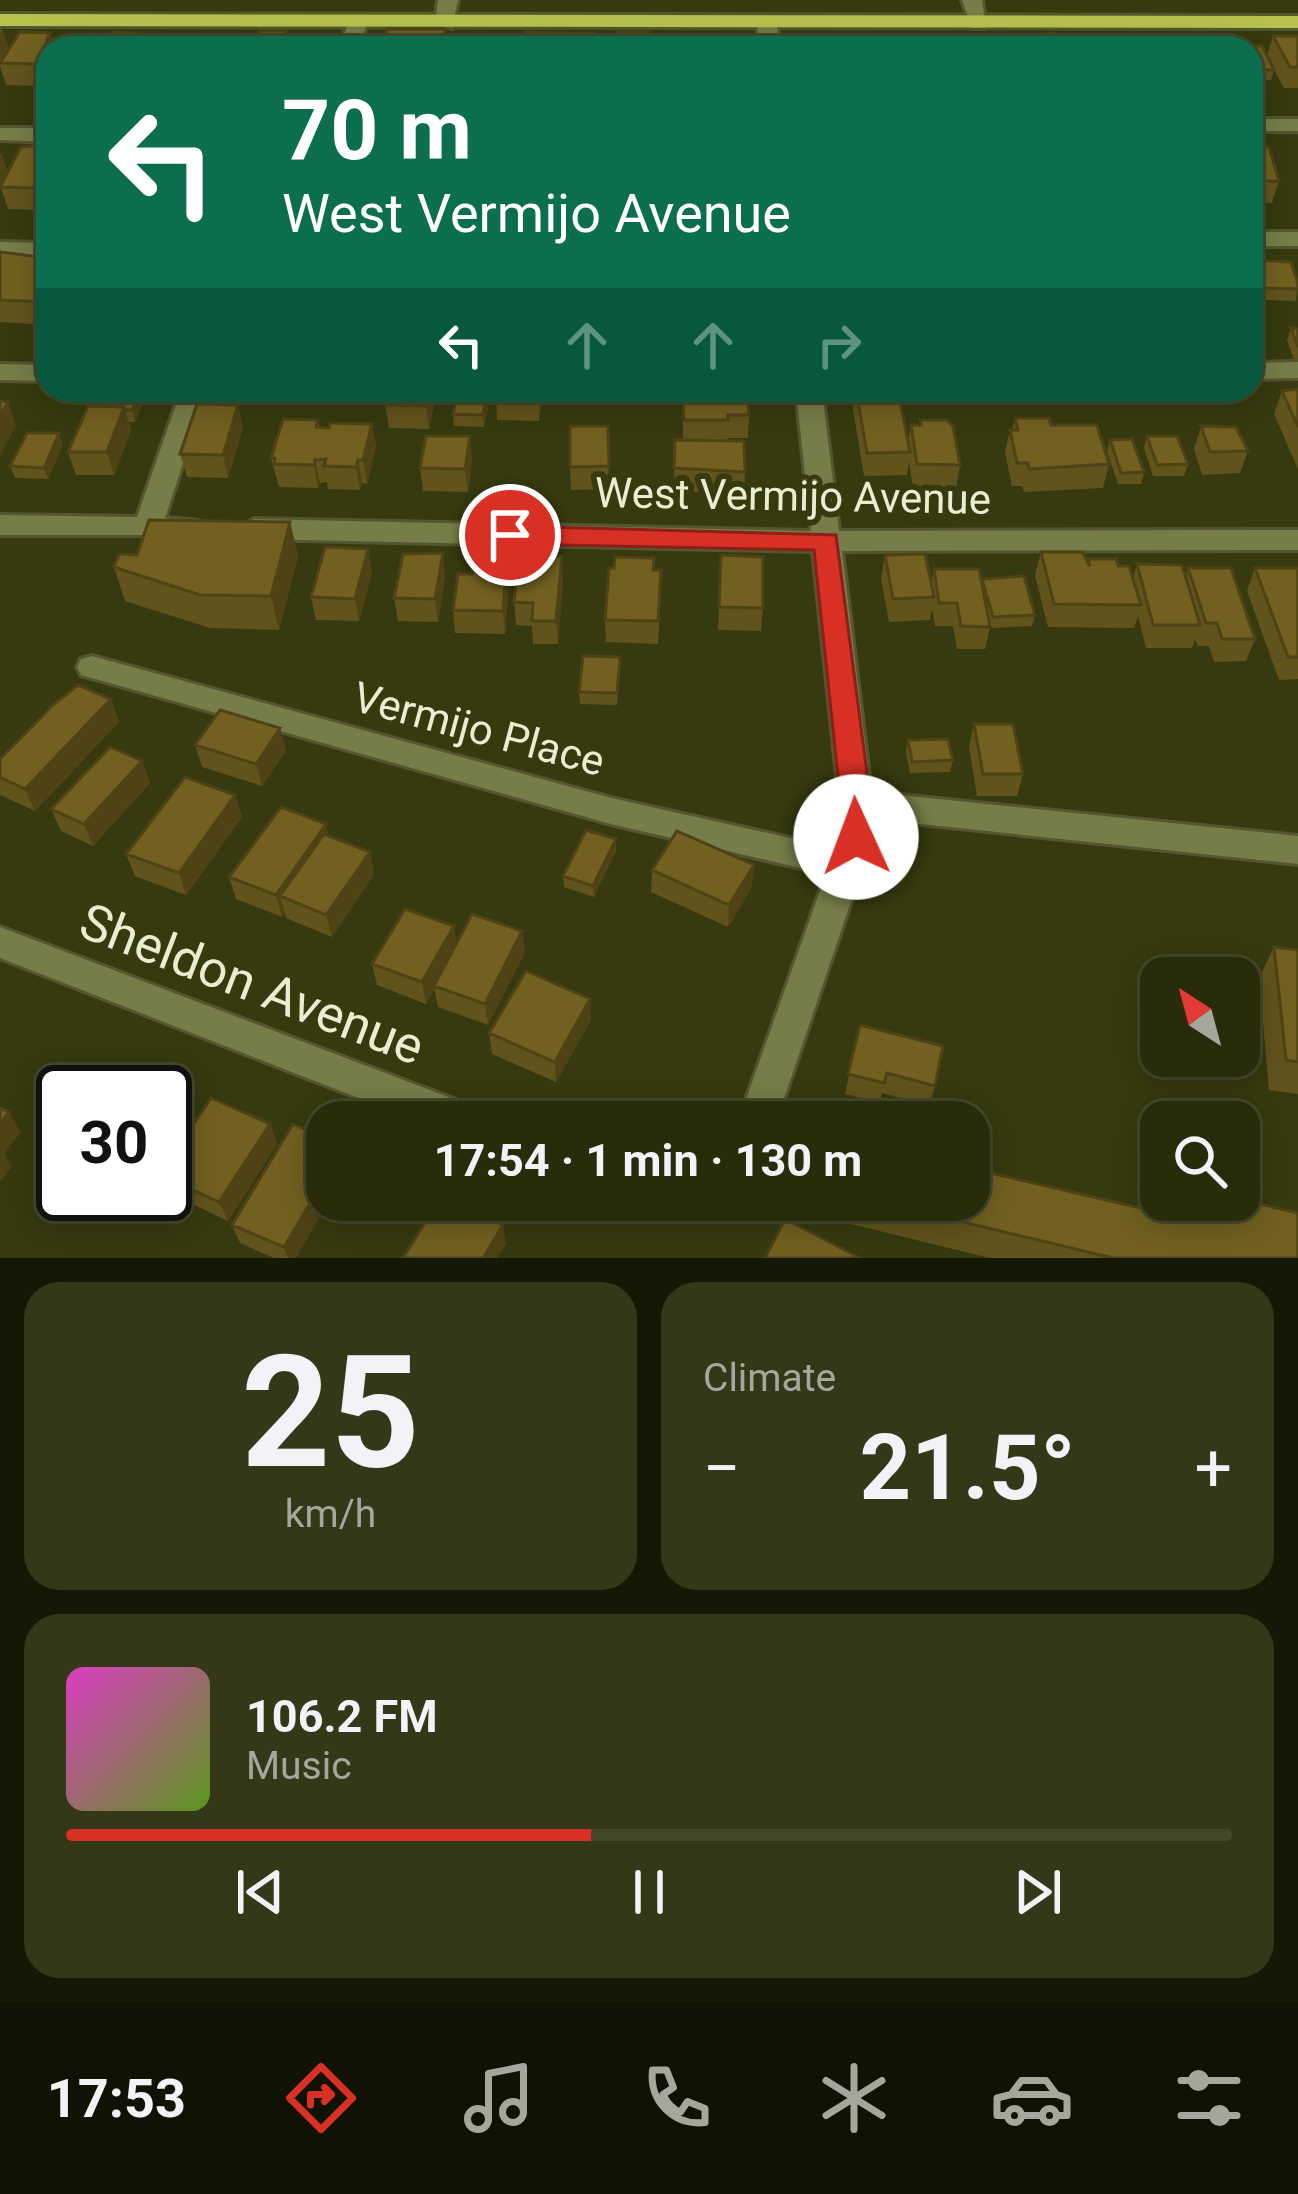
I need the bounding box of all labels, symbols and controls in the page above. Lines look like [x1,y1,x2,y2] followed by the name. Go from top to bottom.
[282,81,472,180] text: 70 m
[84,84,240,240] icon: left
[282,182,791,245] text: West Vermijo Avenue
[428,312,494,378] icon: left
[554,312,620,378] icon: ahead
[680,312,746,378] icon: ahead
[806,312,872,378] icon: right
[595,468,991,524] street label: West Vermijo Avenue
[459,484,561,586] pin
[477,502,543,568] icon: arrive
[348,672,610,786] street label: Vermijo Place
[793,774,919,900] position arrow
[72,891,432,1077] street label: Sheldon Avenue
[1140,957,1260,1077] north arrow
[1140,957,1260,1221] map controls
[36,1065,192,1221] speed limit sign: 30
[1140,1101,1260,1221] button: search
[434,1134,862,1187] text: 17:54 · 1 min · 130 m
[241,1321,420,1504] text: 25
[703,1355,836,1401] text: Climate
[860,1416,1076,1521] text: 21.5°
[703,1430,741,1507] text: −
[1195,1430,1232,1507] text: +
[285,1491,376,1537] text: km/h
[246,1690,438,1743] text: 106.2 FM
[246,1743,352,1789] text: Music
[227,1859,293,1925] icon: previous
[616,1859,682,1925] icon: pause
[1005,1859,1071,1925] icon: next
[279,2056,363,2140] icon: directions
[457,2056,541,2140] icon: music
[635,2056,719,2140] icon: phone
[812,2056,896,2140] icon: climate
[990,2056,1074,2140] icon: car
[1167,2056,1251,2140] icon: filters
[47,2067,186,2130] text: 17:53

